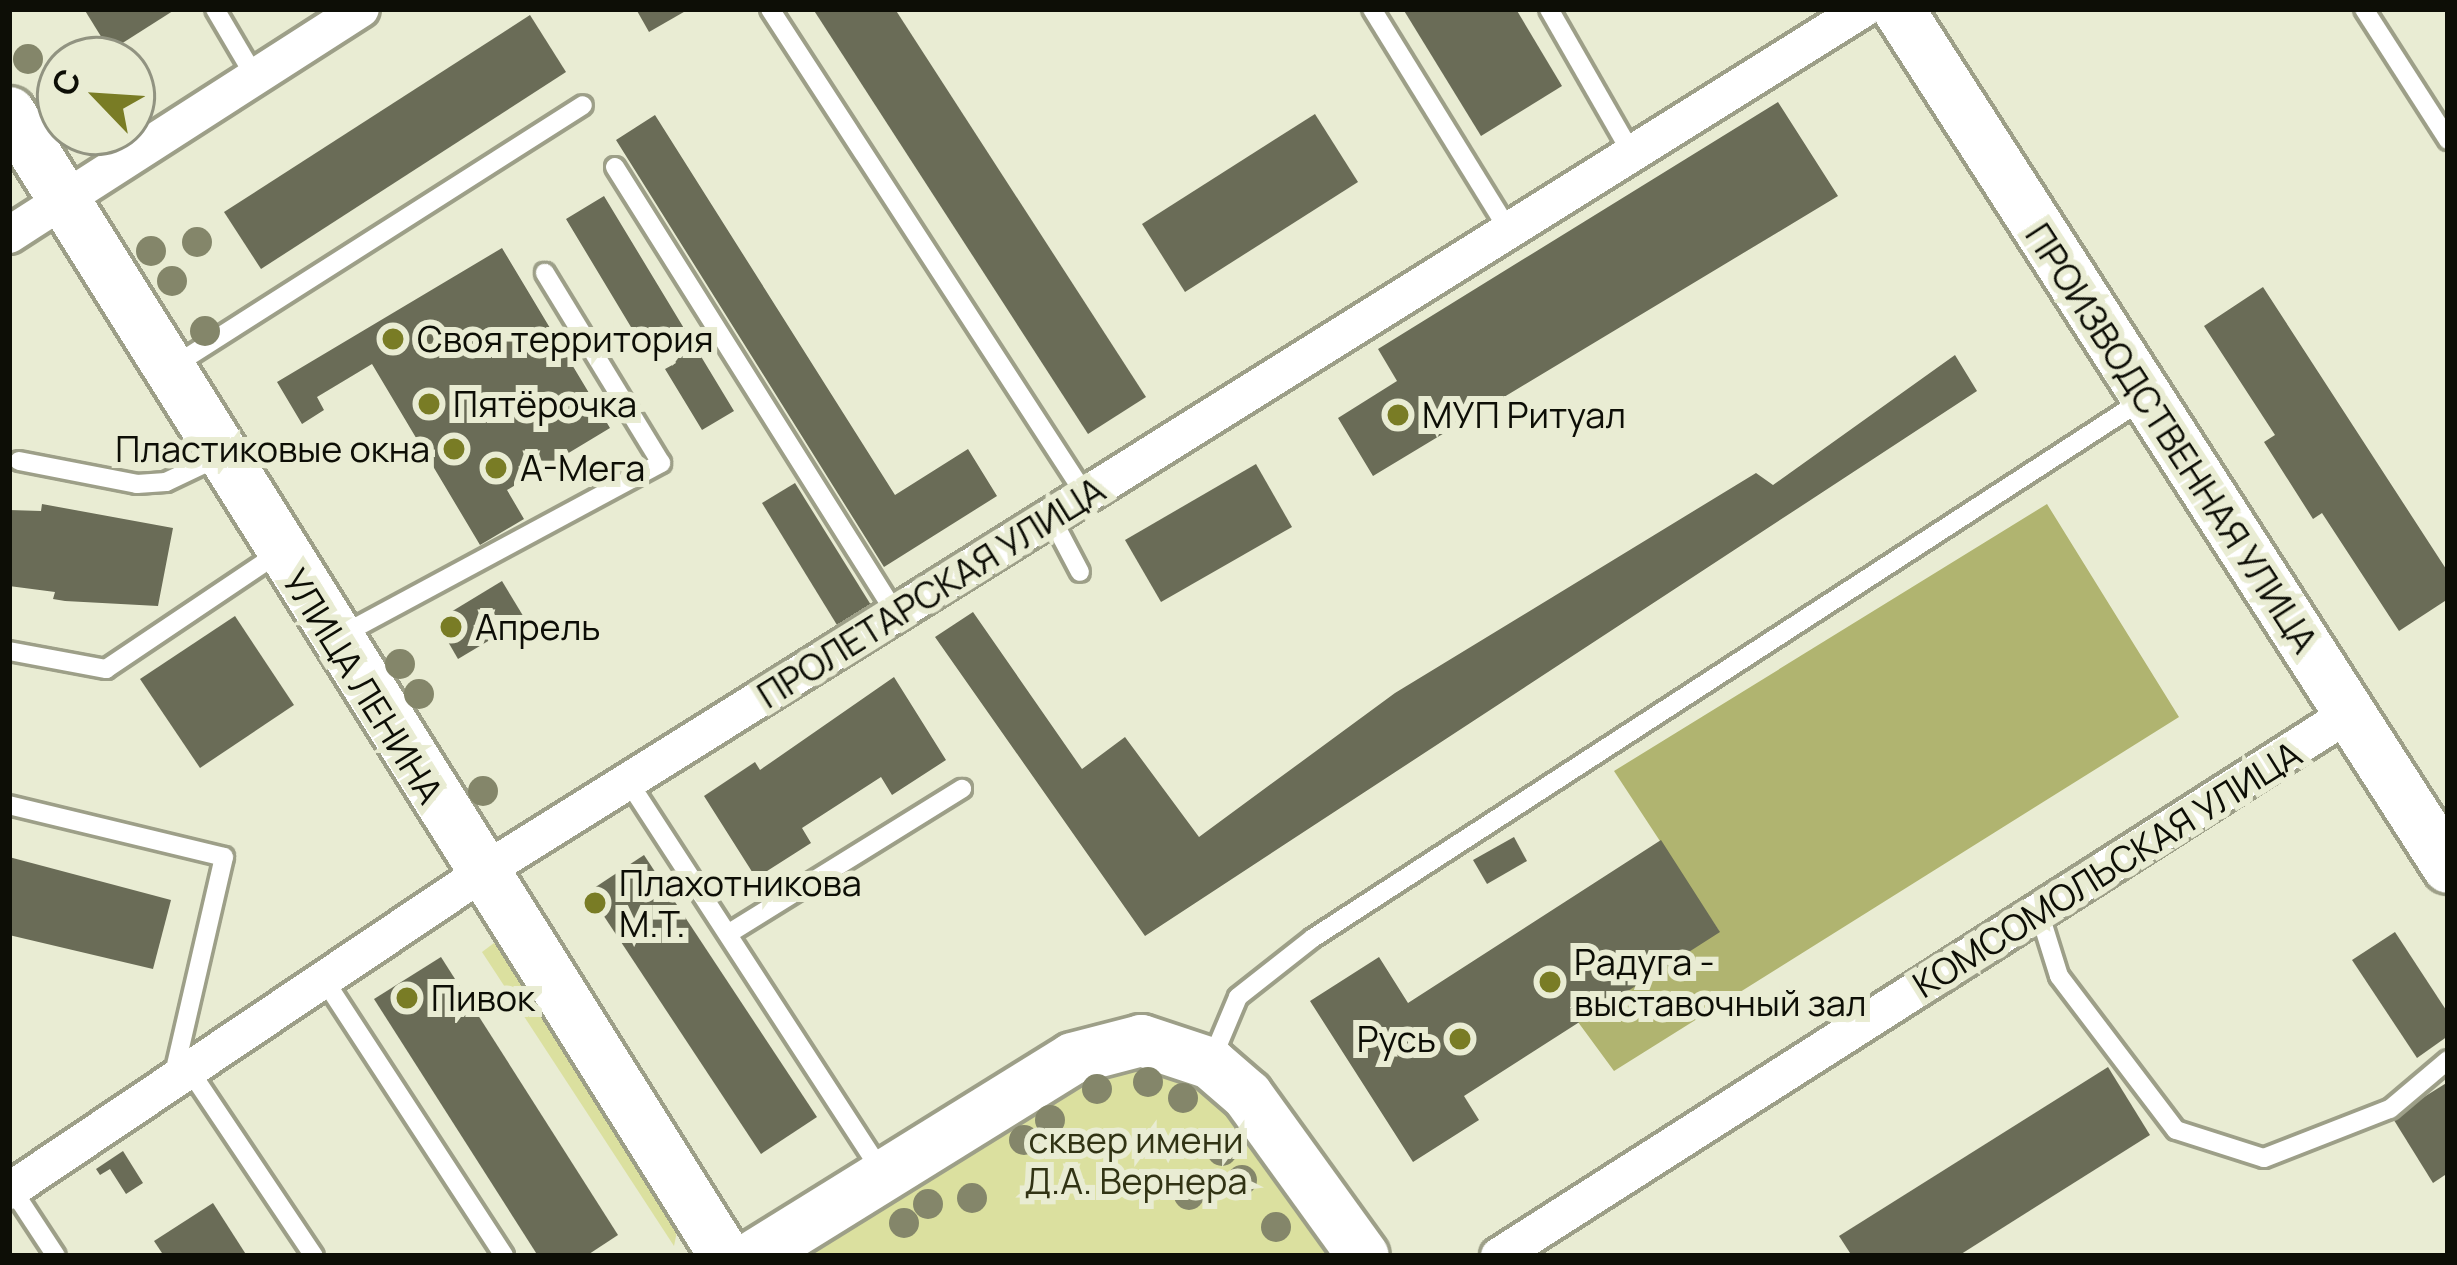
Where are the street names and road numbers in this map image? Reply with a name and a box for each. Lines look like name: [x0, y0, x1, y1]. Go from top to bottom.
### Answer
street label: ПРОИЗВОДСТВЕННАЯ УЛИЦА: [2017, 215, 2327, 661]
street label: ПРОЛЕТАРСКАЯ УЛИЦА: [749, 467, 1113, 717]
street label: УЛИЦА ЛЕНИНА: [274, 561, 452, 811]
street label: КОМСОМОЛЬСКАЯ УЛИЦА: [1905, 732, 2309, 1006]

